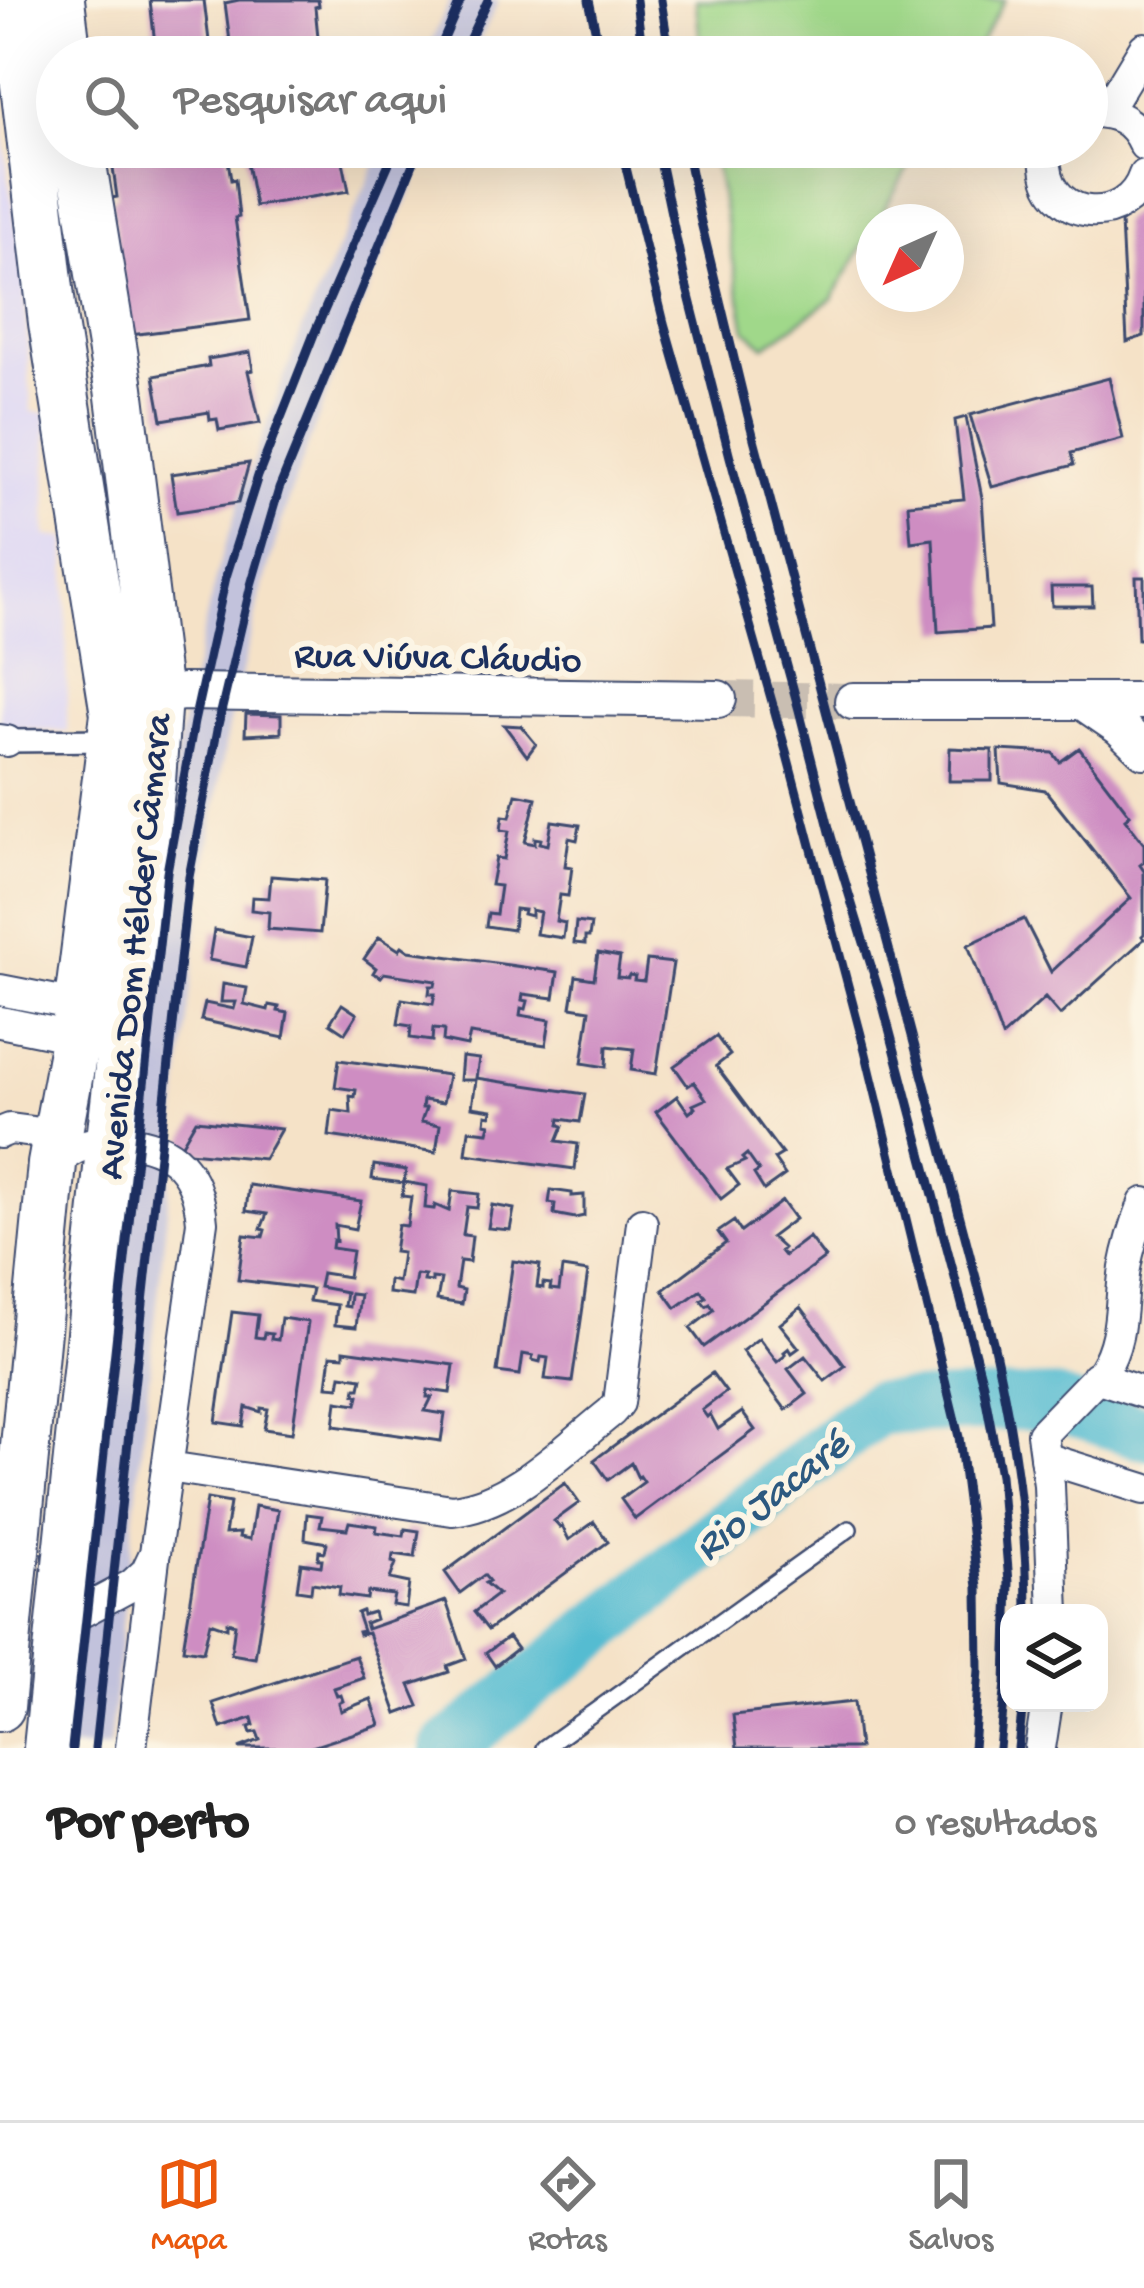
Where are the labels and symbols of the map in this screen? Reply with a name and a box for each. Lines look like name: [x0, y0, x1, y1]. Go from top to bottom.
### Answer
north arrow: [856, 204, 964, 312]
street label: Rua Viúva Cláudio: [294, 635, 582, 687]
street label: Avenida Dom Hélder Câmara: [91, 710, 185, 1182]
water label: Rio Jacaré: [687, 1422, 862, 1574]

